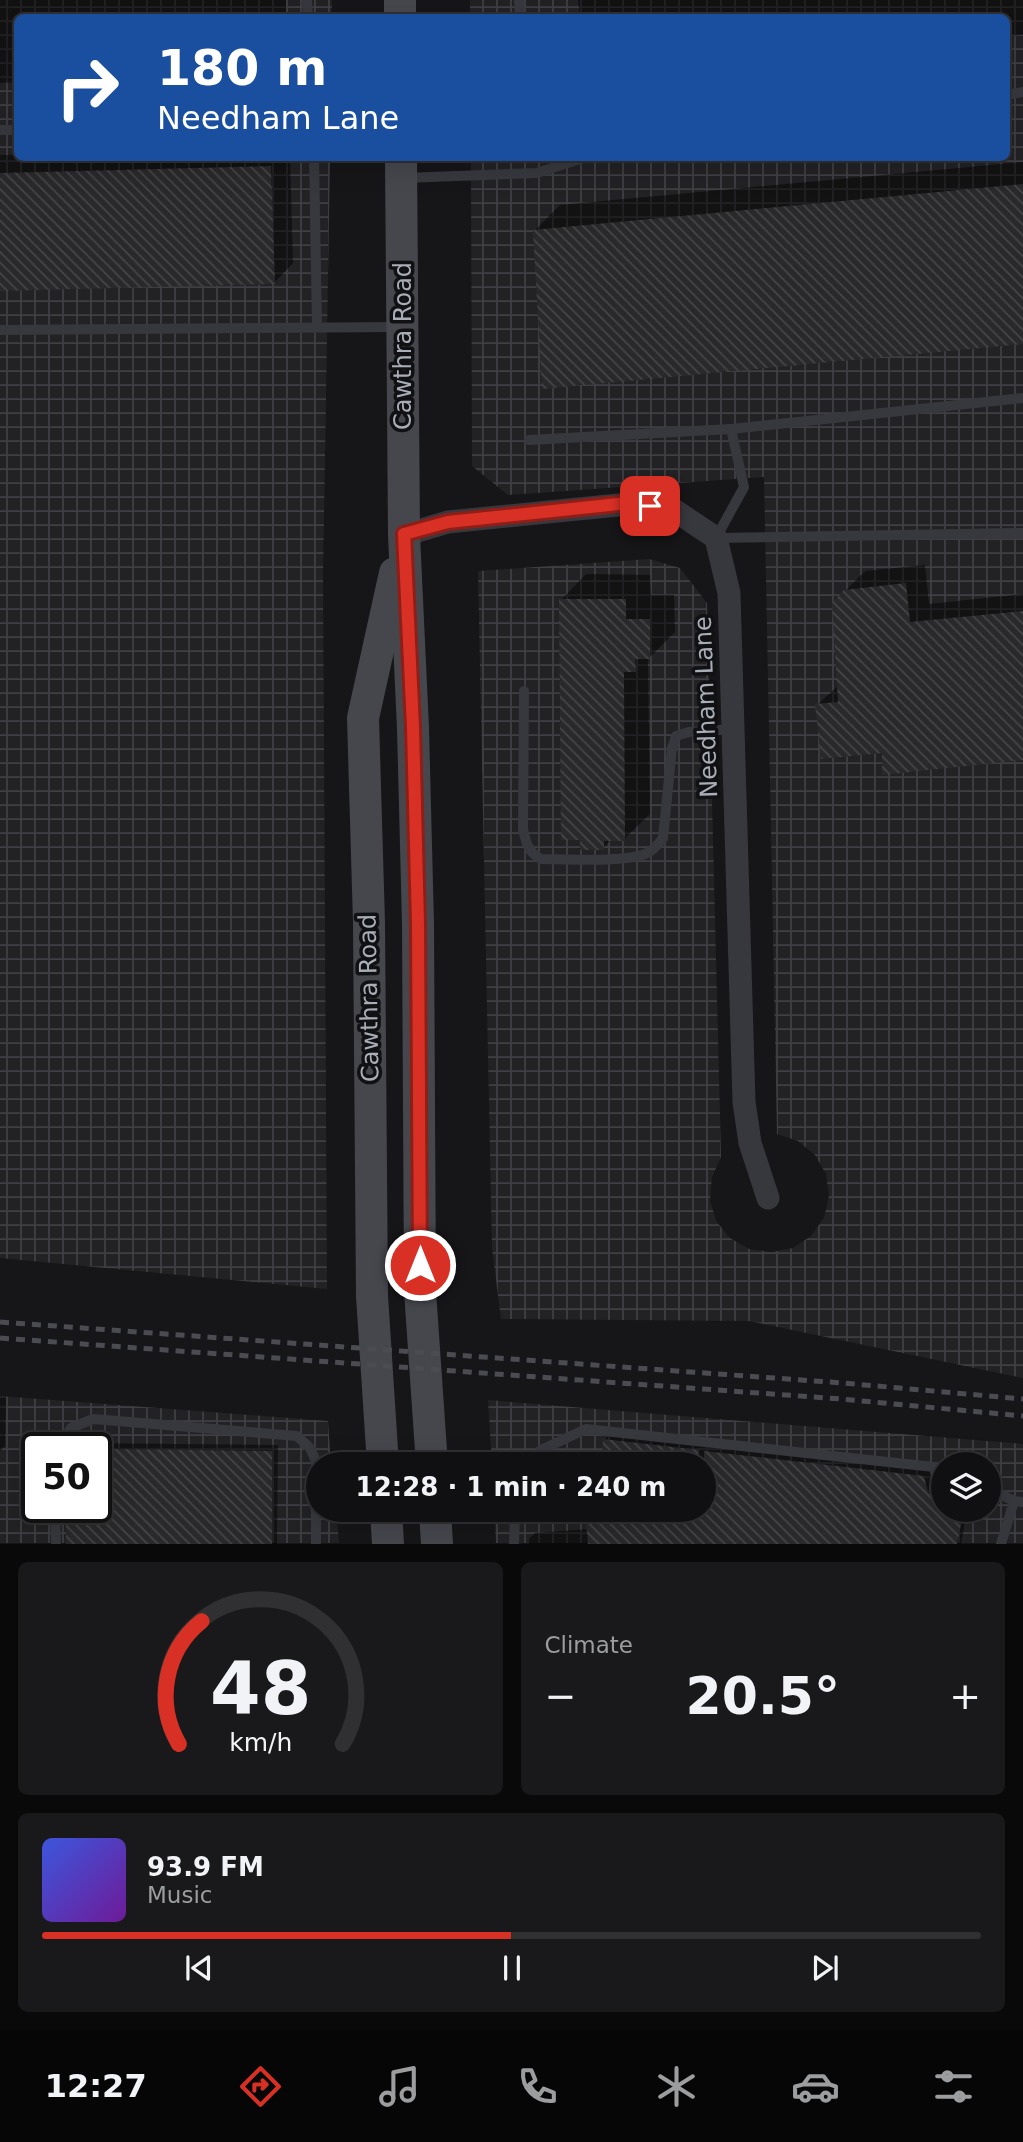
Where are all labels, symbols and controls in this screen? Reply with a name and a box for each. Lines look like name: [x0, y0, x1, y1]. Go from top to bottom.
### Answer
text: 180 m: [157, 40, 327, 97]
icon: right: [42, 42, 133, 133]
text: Needham Lane: [157, 99, 399, 137]
street label: Cawthra Road: [389, 262, 417, 430]
pin: [620, 476, 680, 536]
icon: arrive: [631, 487, 669, 525]
street label: Needham Lane: [689, 616, 723, 798]
street label: Cawthra Road: [354, 914, 384, 1082]
position arrow: [383, 1228, 457, 1302]
speed limit sign: 50: [21, 1432, 112, 1523]
map controls: [931, 1452, 1001, 1522]
button: layers: [931, 1452, 1001, 1522]
text: 12:28 · 1 min · 240 m: [356, 1472, 666, 1502]
text: Climate: [545, 1632, 633, 1658]
text: 48: [210, 1647, 311, 1732]
text: 20.5°: [686, 1666, 840, 1726]
text: −: [545, 1674, 576, 1718]
text: +: [949, 1674, 981, 1718]
text: km/h: [229, 1728, 292, 1757]
text: 93.9 FM: [147, 1852, 264, 1882]
text: Music: [147, 1882, 212, 1908]
icon: previous: [180, 1949, 218, 1987]
icon: pause: [493, 1949, 531, 1987]
icon: next: [806, 1949, 844, 1987]
icon: directions: [236, 2062, 285, 2111]
icon: music: [375, 2062, 424, 2111]
icon: phone: [513, 2062, 562, 2111]
icon: climate: [652, 2062, 701, 2111]
icon: car: [791, 2062, 840, 2111]
icon: filters: [929, 2062, 978, 2111]
text: 12:27: [45, 2067, 147, 2105]

